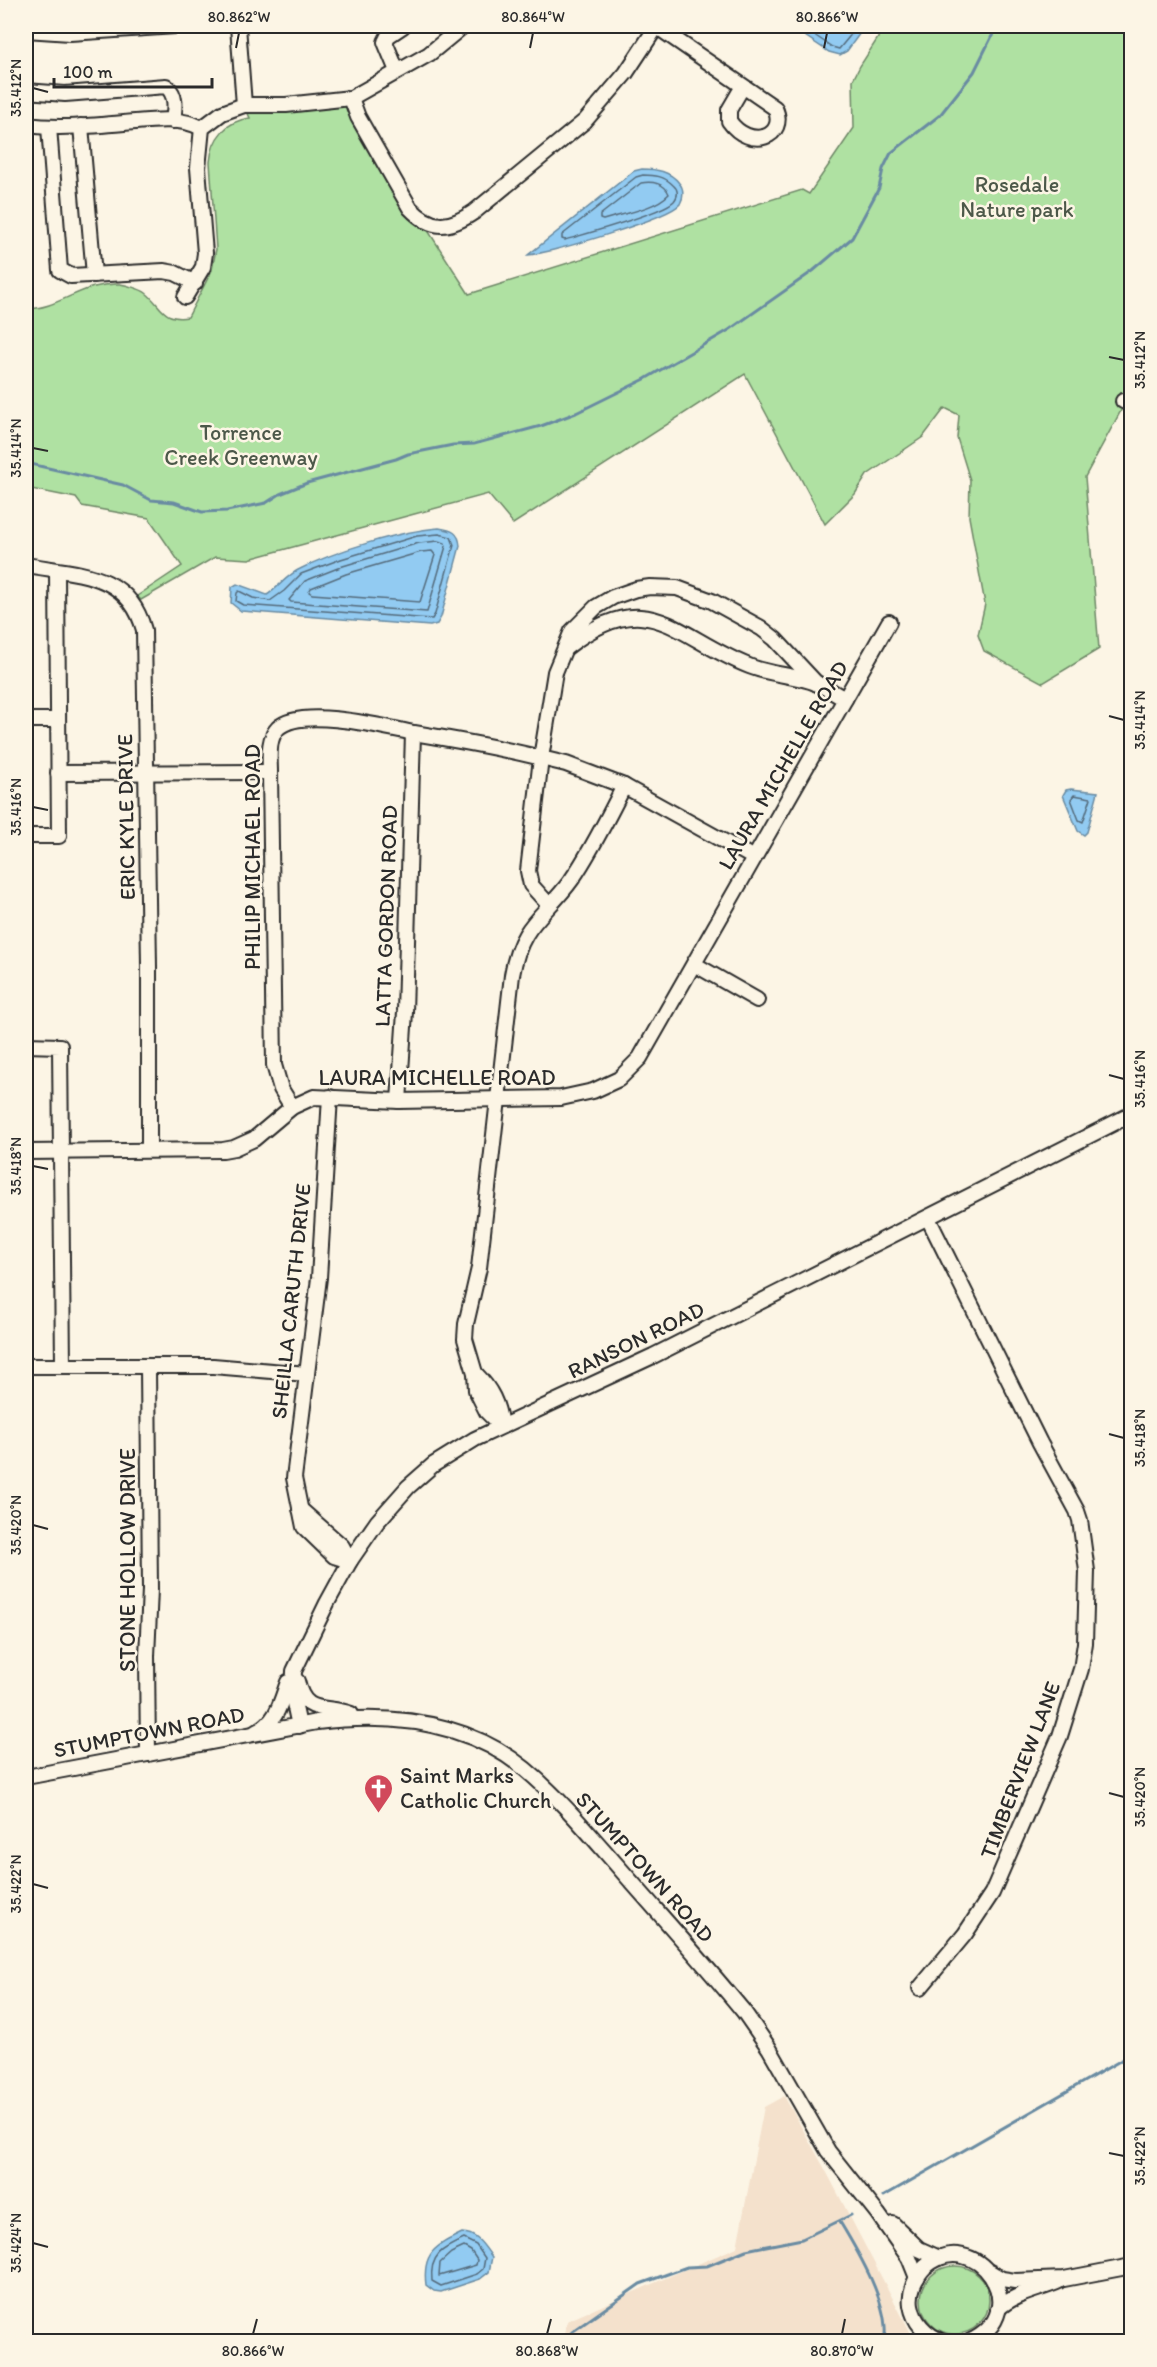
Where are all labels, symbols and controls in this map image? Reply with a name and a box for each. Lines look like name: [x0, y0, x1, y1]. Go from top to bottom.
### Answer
text: 80.862°W: [208, 8, 270, 26]
text: 80.864°W: [501, 8, 565, 26]
text: 80.866°W: [796, 8, 858, 26]
scale bar: [54, 51, 212, 89]
text: 35.412°N: [7, 59, 25, 117]
text: 100 m: [63, 61, 113, 83]
park label: Rosedale Nature park: [960, 171, 1074, 223]
text: 35.412°N: [1131, 331, 1149, 389]
text: 35.414°N: [7, 418, 25, 478]
park label: Torrence Creek Greenway: [164, 419, 318, 471]
street label: LAURA MICHELLE ROAD: [712, 656, 854, 874]
text: 35.414°N: [1131, 690, 1149, 750]
street label: ERIC KYLE DRIVE: [111, 734, 141, 900]
street label: PHILIP MICHAEL ROAD: [239, 744, 266, 970]
text: 35.416°N: [7, 778, 25, 836]
street label: LATTA GORDON ROAD: [369, 805, 403, 1027]
text: 35.416°N: [1131, 1050, 1149, 1108]
street label: LAURA MICHELLE ROAD: [318, 1064, 556, 1091]
text: 35.418°N: [7, 1137, 25, 1195]
street label: SHEILLA CARUTH DRIVE: [265, 1182, 317, 1420]
street label: RANSON ROAD: [563, 1295, 709, 1385]
text: 35.418°N: [1131, 1409, 1149, 1467]
street label: STONE HOLLOW DRIVE: [114, 1448, 141, 1672]
text: 35.420°N: [7, 1495, 25, 1555]
street label: TIMBERVIEW LANE: [974, 1678, 1066, 1862]
street label: STUMPTOWN ROAD: [51, 1700, 247, 1764]
place label: Saint Marks Catholic Church: [400, 1762, 551, 1814]
text: 35.420°N: [1131, 1767, 1149, 1827]
church icon: Saint Marks Catholic Church: [363, 1772, 395, 1814]
street label: STUMPTOWN ROAD: [570, 1786, 720, 1948]
text: 35.422°N: [7, 1854, 25, 1914]
text: 35.422°N: [1131, 2126, 1149, 2186]
text: 35.424°N: [7, 2213, 25, 2273]
text: 80.866°W: [222, 2342, 284, 2360]
text: 80.868°W: [516, 2342, 579, 2360]
text: 80.870°W: [810, 2342, 874, 2360]

